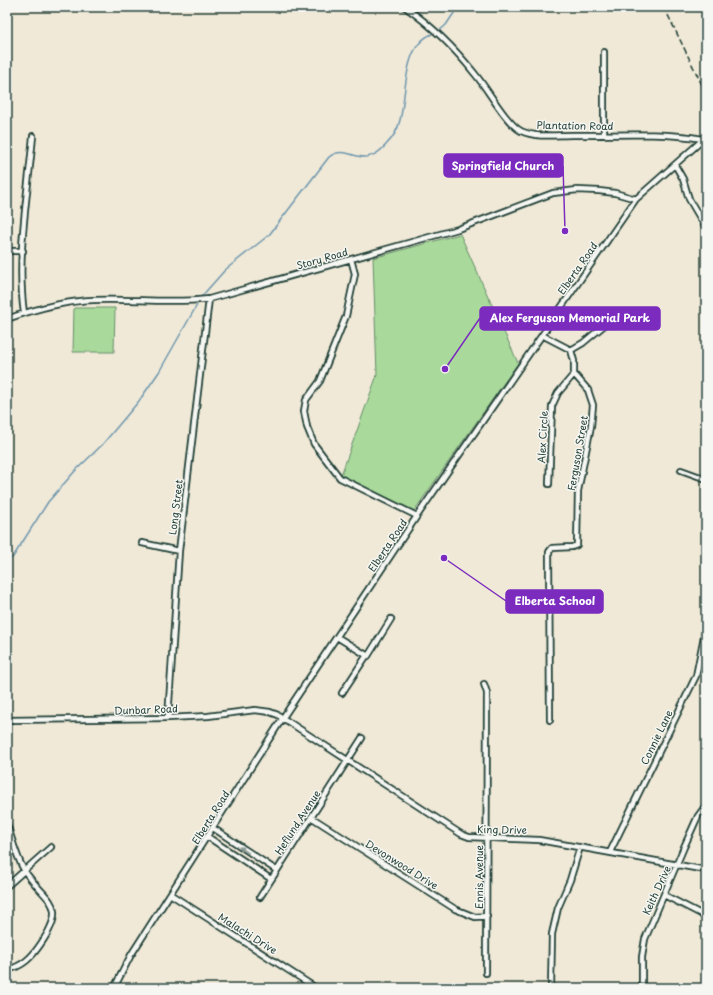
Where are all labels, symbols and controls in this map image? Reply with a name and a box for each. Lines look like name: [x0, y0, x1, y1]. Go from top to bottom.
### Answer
street label: Plantation Road: [536, 117, 614, 133]
callout: Springfield Church: [444, 154, 563, 177]
text: Springfield Church: [452, 157, 555, 174]
street label: Elberta Road: [553, 239, 601, 297]
street label: Story Road: [295, 243, 350, 273]
callout: Alex Ferguson Memorial Park: [480, 307, 660, 330]
text: Alex Ferguson Memorial Park: [489, 309, 651, 326]
street label: Alex Circle: [533, 410, 551, 464]
street label: Ferguson Street: [563, 414, 591, 492]
street label: Long Street: [164, 478, 186, 536]
street label: Elberta Road: [364, 515, 410, 575]
callout: Elberta School: [506, 590, 603, 613]
text: Elberta School: [515, 592, 595, 609]
street label: Dunbar Road: [114, 700, 178, 718]
street label: Connie Lane: [636, 707, 676, 767]
street label: Heflund Avenue: [270, 786, 324, 857]
street label: Elberta Road: [187, 787, 233, 847]
street label: King Drive: [477, 821, 527, 837]
street label: Devonwood Drive: [363, 836, 441, 892]
street label: Ennis Avenue: [471, 844, 486, 909]
one-way arrow: [239, 846, 249, 854]
street label: Keith Drive: [638, 863, 674, 917]
street label: Malachi Drive: [216, 909, 280, 957]

